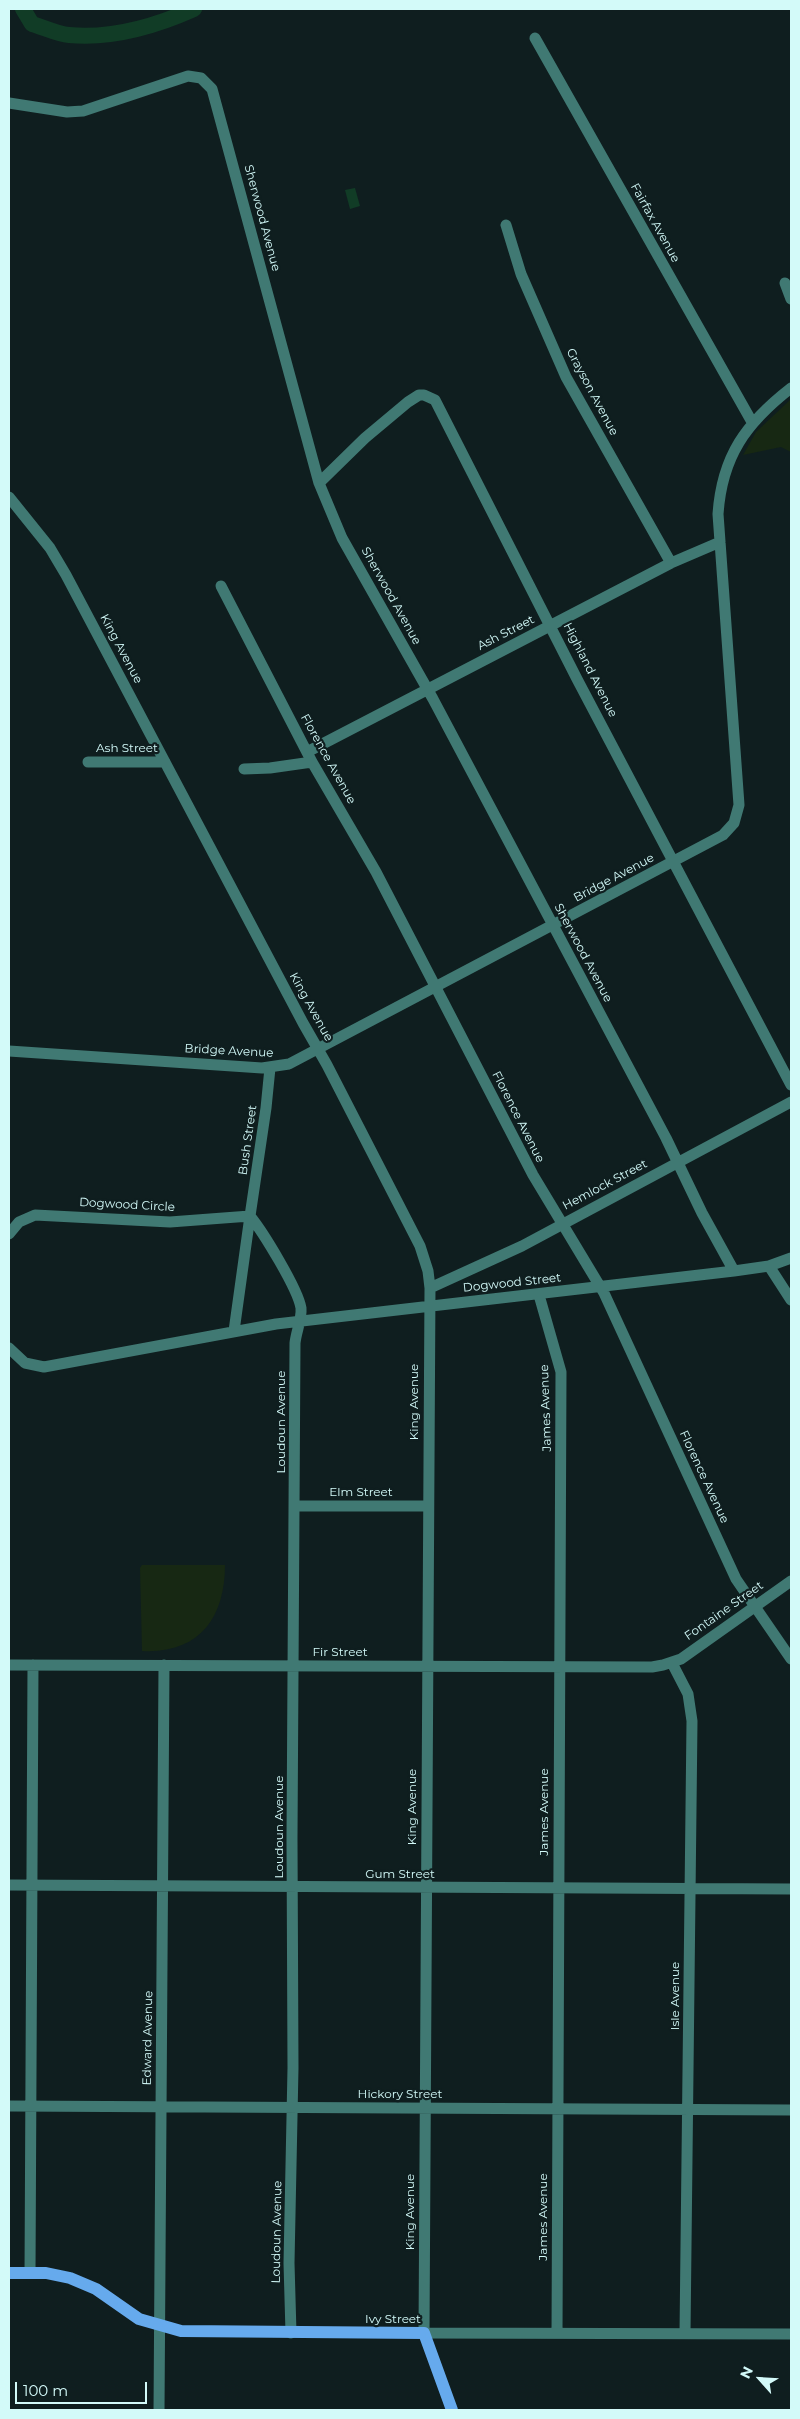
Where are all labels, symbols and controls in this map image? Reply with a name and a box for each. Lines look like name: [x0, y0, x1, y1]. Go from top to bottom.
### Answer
street label: Sherwood Avenue: [241, 163, 283, 273]
street label: Fairfax Avenue: [627, 181, 683, 265]
street label: Grayson Avenue: [563, 346, 621, 438]
street label: Sherwood Avenue: [358, 545, 424, 647]
street label: King Avenue: [97, 612, 145, 686]
street label: Ash Street: [475, 613, 537, 653]
street label: Highland Avenue: [560, 620, 620, 720]
street label: Florence Avenue: [297, 711, 359, 807]
street label: Ash Street: [96, 741, 158, 755]
street label: Bridge Avenue: [571, 851, 657, 905]
street label: Sherwood Avenue: [551, 901, 615, 1005]
street label: King Avenue: [286, 970, 336, 1044]
street label: Bridge Avenue: [184, 1041, 274, 1061]
street label: Florence Avenue: [489, 1069, 547, 1165]
street label: Bush Street: [236, 1104, 260, 1176]
street label: Hemlock Street: [560, 1157, 650, 1213]
street label: Dogwood Circle: [79, 1195, 175, 1215]
street label: Dogwood Street: [462, 1271, 562, 1295]
street label: King Avenue: [407, 1364, 421, 1440]
street label: James Avenue: [537, 1364, 555, 1452]
street label: Loudoun Avenue: [274, 1371, 288, 1473]
street label: Florence Avenue: [676, 1428, 732, 1526]
street label: Elm Street: [329, 1485, 393, 1499]
street label: Fontaine Street: [682, 1579, 766, 1643]
street label: Fir Street: [312, 1645, 368, 1659]
street label: James Avenue: [537, 1768, 551, 1856]
street label: King Avenue: [405, 1769, 419, 1845]
street label: Loudoun Avenue: [272, 1776, 286, 1878]
street label: Gum Street: [365, 1867, 435, 1881]
street label: Isle Avenue: [668, 1962, 682, 2030]
street label: Edward Avenue: [140, 1991, 156, 2085]
street label: Hickory Street: [358, 2087, 442, 2101]
street label: James Avenue: [536, 2173, 550, 2261]
street label: King Avenue: [403, 2174, 417, 2250]
street label: Loudoun Avenue: [269, 2180, 285, 2284]
street label: Ivy Street: [365, 2312, 421, 2326]
north arrow: [735, 2354, 785, 2404]
text: N: [736, 2363, 757, 2381]
scale bar: [18, 2372, 150, 2404]
text: 100 m: [23, 2381, 68, 2400]

